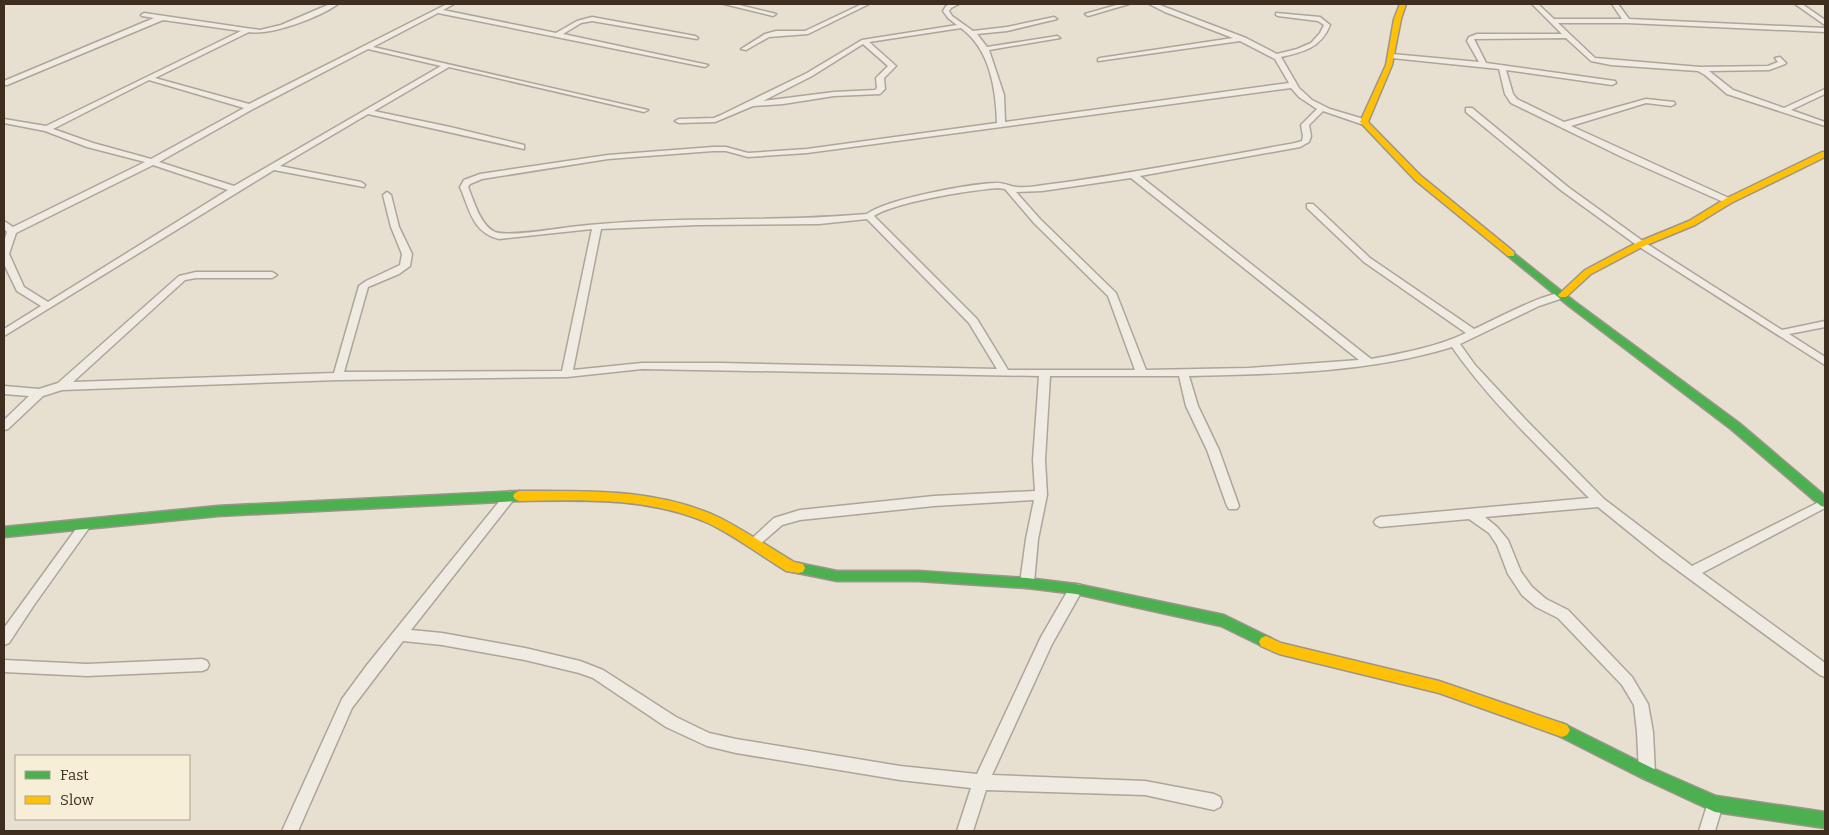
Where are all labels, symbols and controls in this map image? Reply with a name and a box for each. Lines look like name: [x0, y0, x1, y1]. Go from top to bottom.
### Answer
legend: [15, 755, 190, 820]
text: Fast: [60, 766, 89, 784]
text: Slow: [60, 791, 95, 809]

